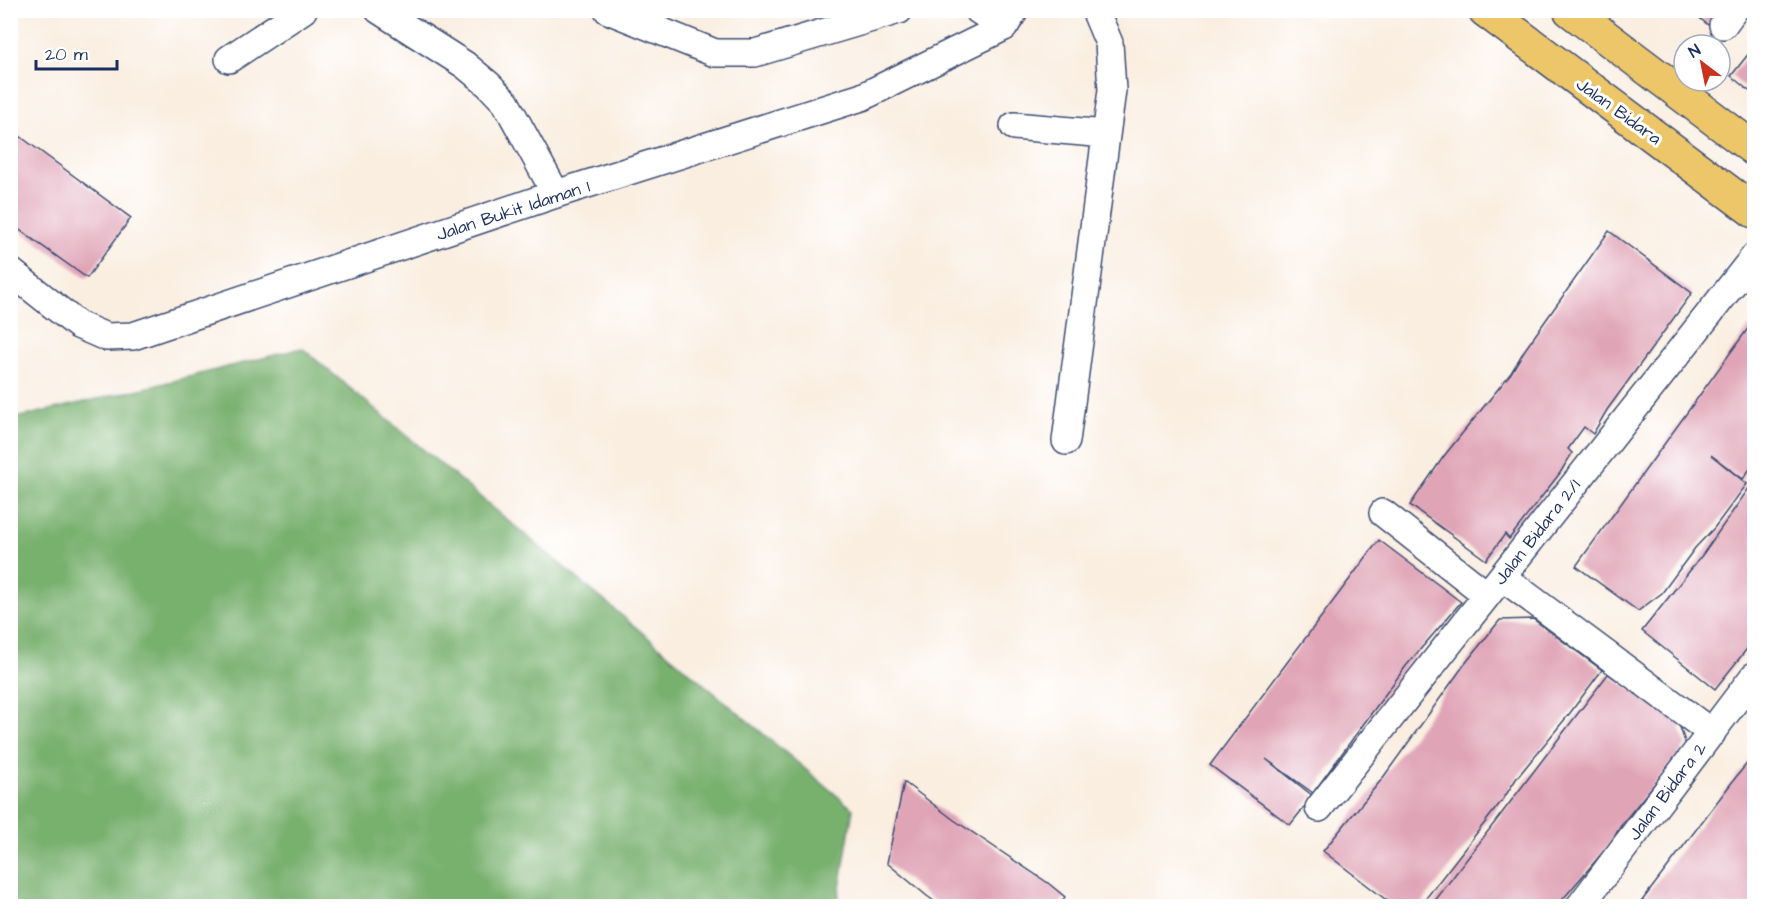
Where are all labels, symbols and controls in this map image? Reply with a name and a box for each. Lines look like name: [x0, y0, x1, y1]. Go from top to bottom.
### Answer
scale bar: [36, 33, 117, 71]
north arrow: [1672, 33, 1732, 93]
text: N: [1684, 39, 1705, 63]
text: 20 m: [45, 42, 88, 67]
street label: Jalan Bidara: [1571, 72, 1666, 151]
street label: Jalan Bukit Idaman 1: [433, 174, 593, 247]
street label: Jalan Bidara 2/1: [1488, 474, 1587, 590]
street label: Jalan Bidara 2: [1622, 736, 1713, 846]

